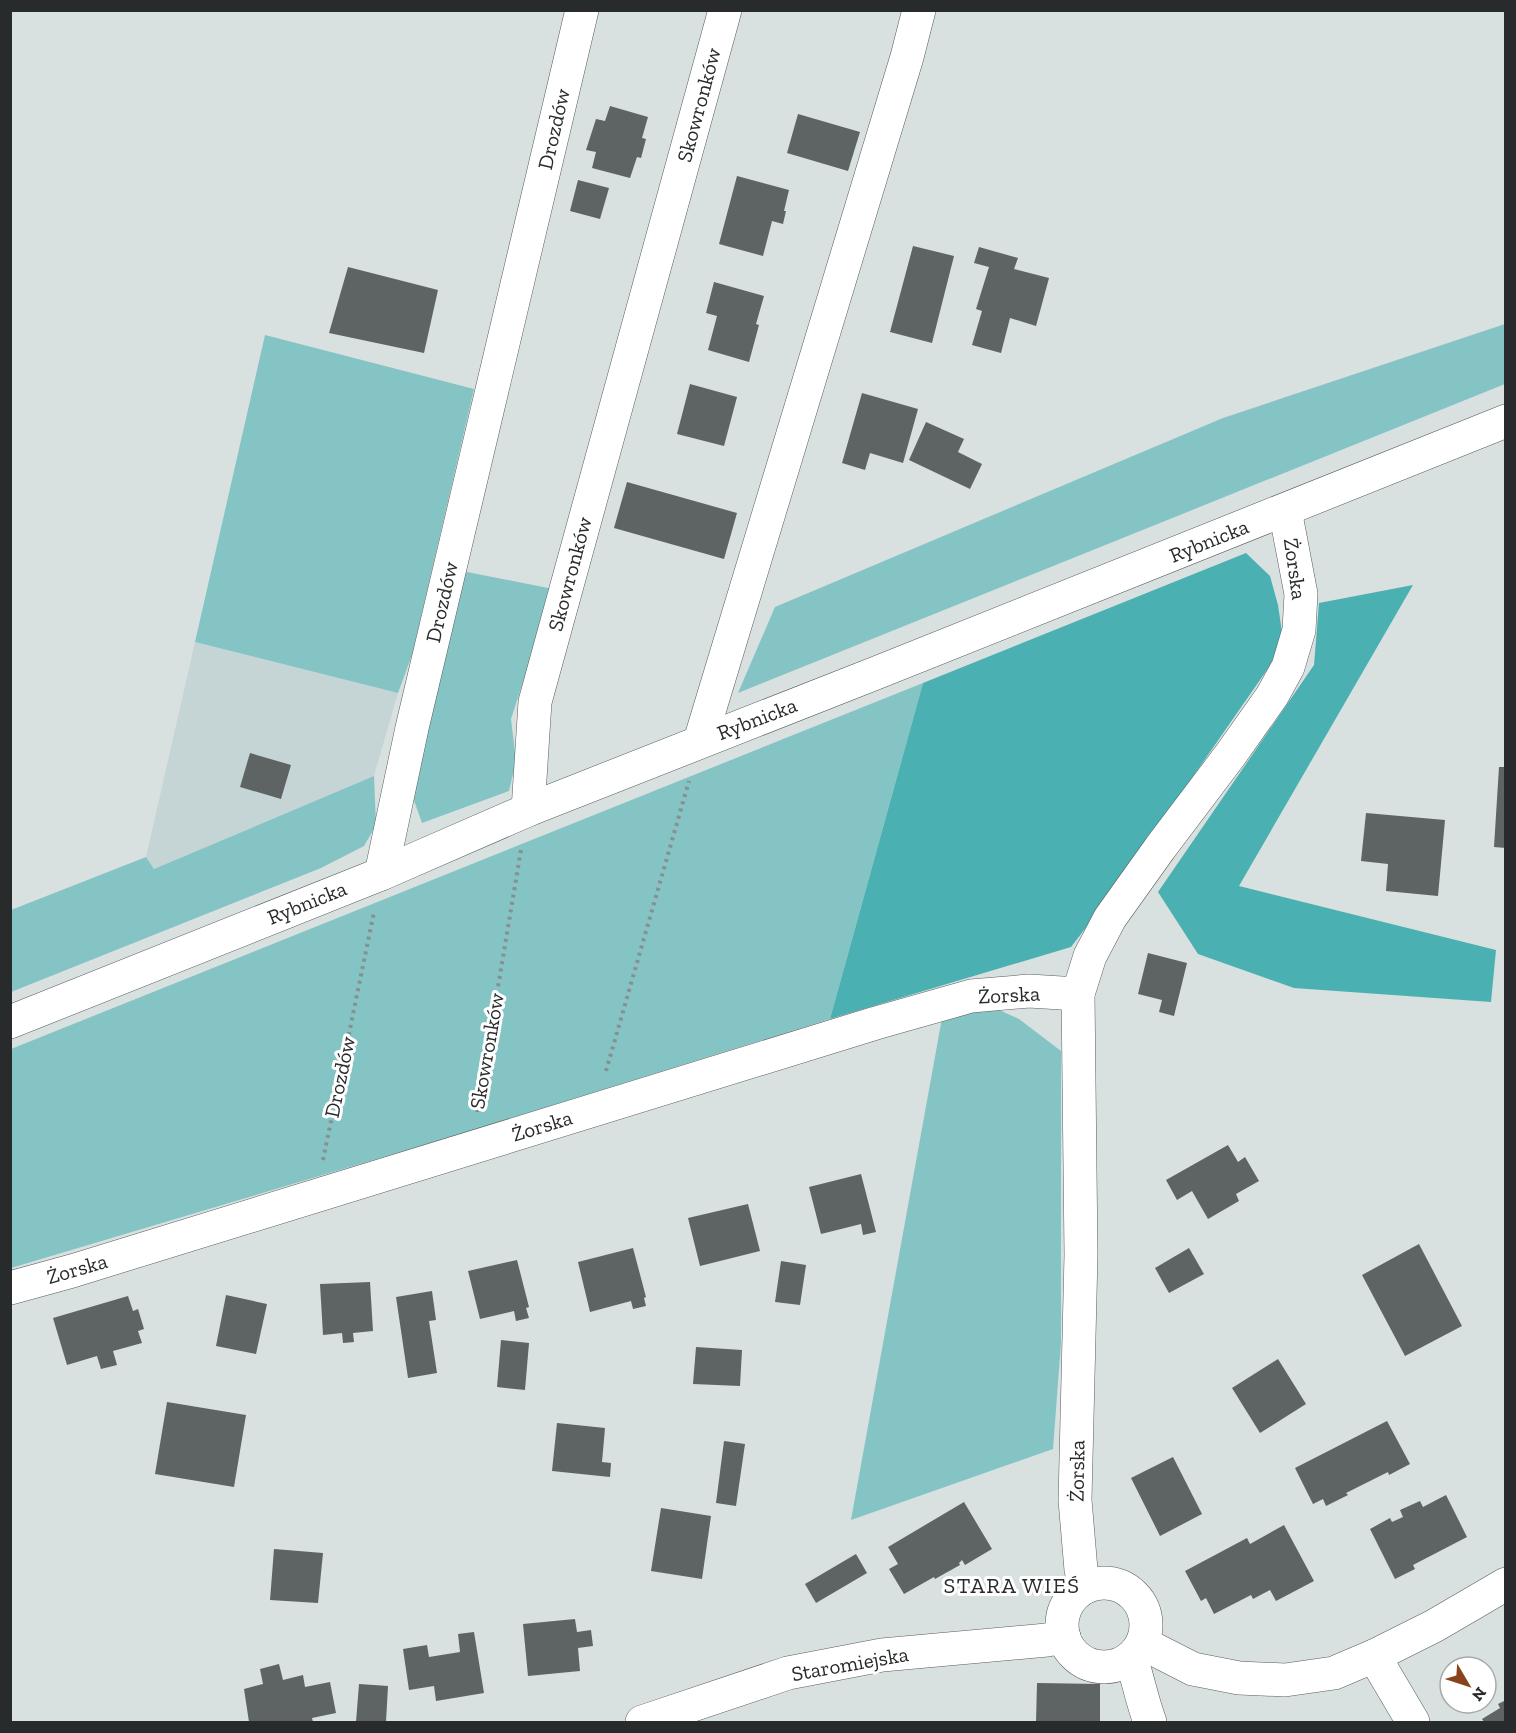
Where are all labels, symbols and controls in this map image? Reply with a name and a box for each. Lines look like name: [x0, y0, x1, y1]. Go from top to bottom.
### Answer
street label: Skowronków: [671, 45, 726, 165]
street label: Drozdów: [532, 86, 575, 172]
street label: Rybnicka: [1166, 513, 1252, 568]
street label: Skowronków: [542, 514, 597, 634]
street label: Żorska: [1279, 537, 1312, 601]
street label: Drozdów: [420, 559, 463, 645]
street label: Rybnicka: [713, 692, 800, 745]
street label: Rybnicka: [264, 875, 350, 930]
street label: Żorska: [977, 980, 1041, 1009]
street label: Skowronków: [464, 991, 509, 1111]
street label: Drozdów: [319, 1034, 360, 1120]
street label: Żorska: [509, 1105, 575, 1147]
street label: Żorska: [44, 1248, 110, 1289]
street label: Żorska: [1063, 1440, 1090, 1502]
district label: STARA WIEŚ: [943, 1572, 1081, 1599]
street label: Staromiejska: [790, 1641, 910, 1687]
north arrow: [1438, 1655, 1498, 1715]
text: N: [1468, 1683, 1490, 1705]

